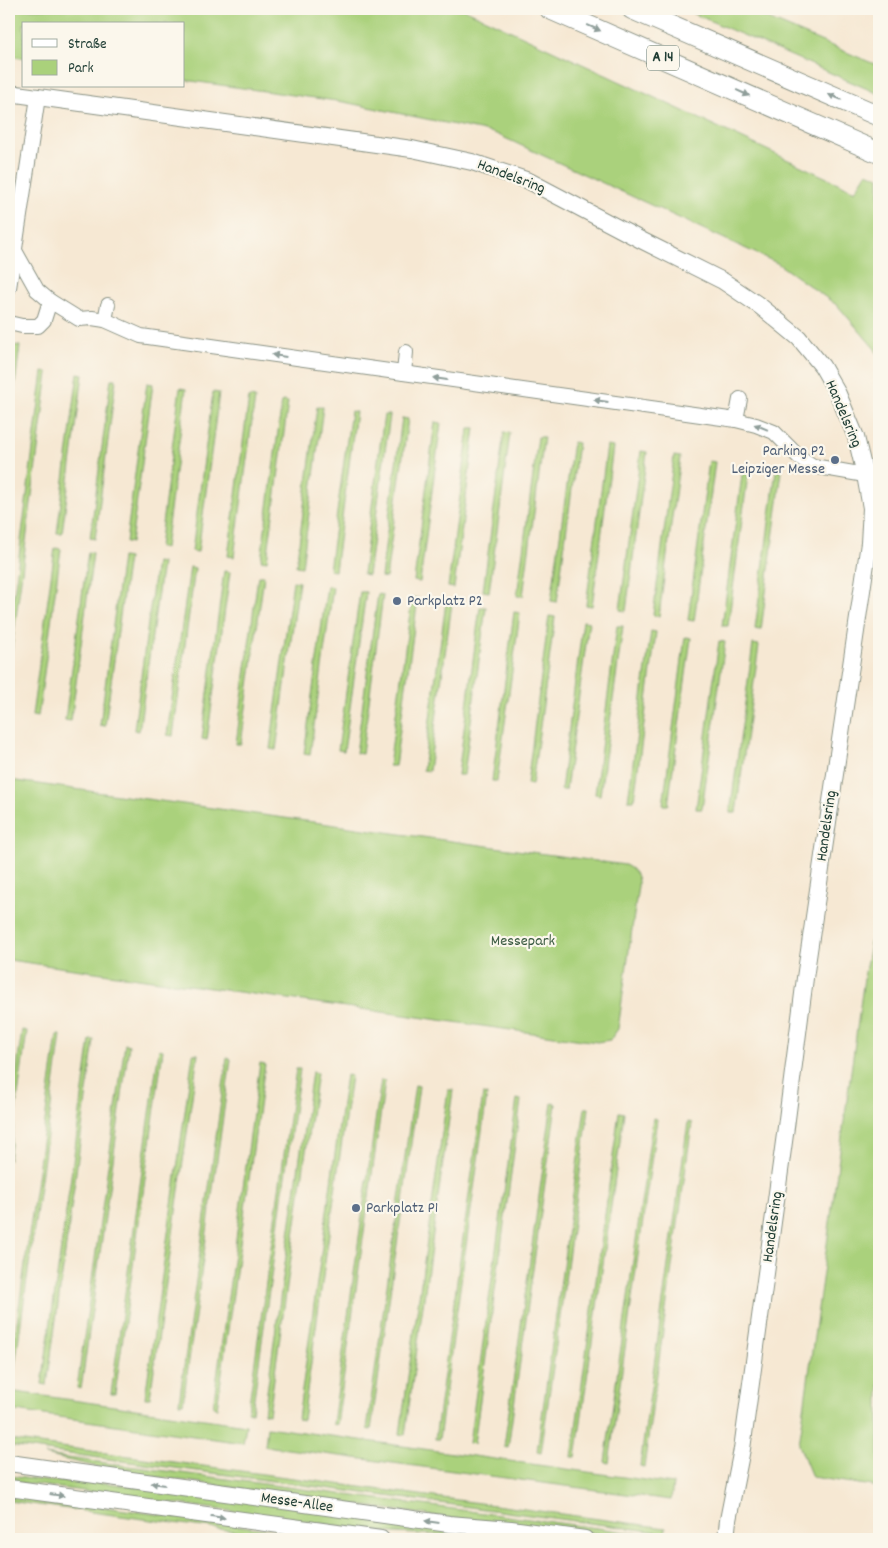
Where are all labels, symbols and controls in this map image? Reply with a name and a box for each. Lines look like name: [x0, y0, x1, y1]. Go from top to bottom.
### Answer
legend: [22, 22, 185, 88]
one-way arrow: [587, 25, 601, 33]
text: Straße: [68, 34, 107, 56]
road number: A 14: [647, 46, 679, 70]
text: Park: [68, 58, 94, 80]
one-way arrow: [736, 90, 750, 98]
one-way arrow: [828, 92, 842, 100]
street label: Handelsring: [474, 153, 548, 201]
one-way arrow: [271, 351, 287, 359]
one-way arrow: [432, 374, 448, 382]
street label: Handelsring: [818, 377, 868, 451]
one-way arrow: [593, 397, 609, 405]
one-way arrow: [753, 423, 768, 431]
place label: Parking P2 Leipziger Messe: [732, 440, 825, 481]
marker: Parking P2 Leipziger Messe: [829, 454, 841, 466]
place label: Parkplatz P2: [407, 590, 483, 613]
marker: Parkplatz P2: [391, 595, 403, 607]
street label: Handelsring: [811, 789, 843, 863]
park label: Messepark: [491, 930, 555, 953]
street label: Handelsring: [757, 1190, 789, 1264]
place label: Parkplatz P1: [366, 1197, 438, 1220]
marker: Parkplatz P1: [350, 1202, 362, 1214]
one-way arrow: [150, 1480, 166, 1488]
street label: Messe-Allee: [259, 1487, 335, 1519]
one-way arrow: [49, 1491, 65, 1499]
one-way arrow: [210, 1513, 226, 1521]
one-way arrow: [424, 1518, 440, 1526]

